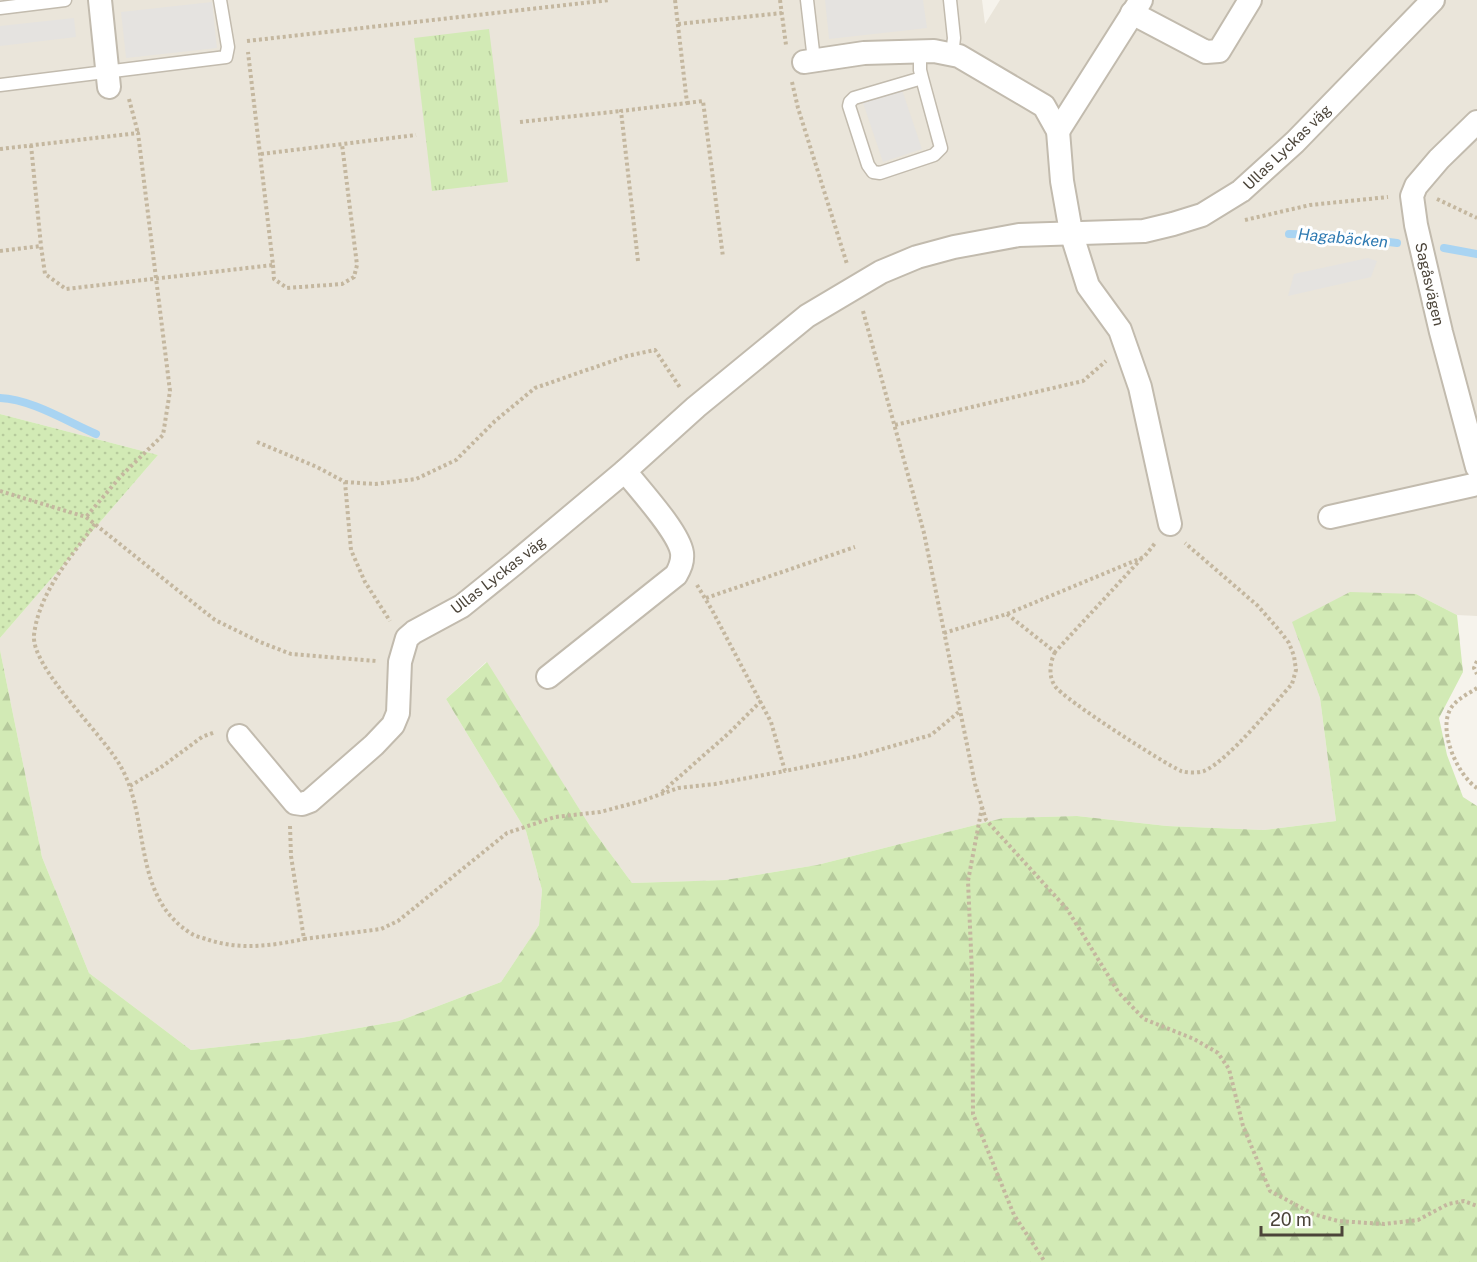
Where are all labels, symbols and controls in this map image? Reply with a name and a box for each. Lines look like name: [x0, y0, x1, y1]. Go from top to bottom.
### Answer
street label: Ullas Lyckas väg: [1240, 101, 1334, 193]
water label: Hagabäcken: [1297, 225, 1389, 251]
street label: Sagåsvägen: [1412, 241, 1448, 327]
street label: Ullas Lyckas väg: [447, 533, 549, 617]
scale bar: [1261, 1199, 1342, 1237]
text: 20 m: [1270, 1209, 1312, 1230]

